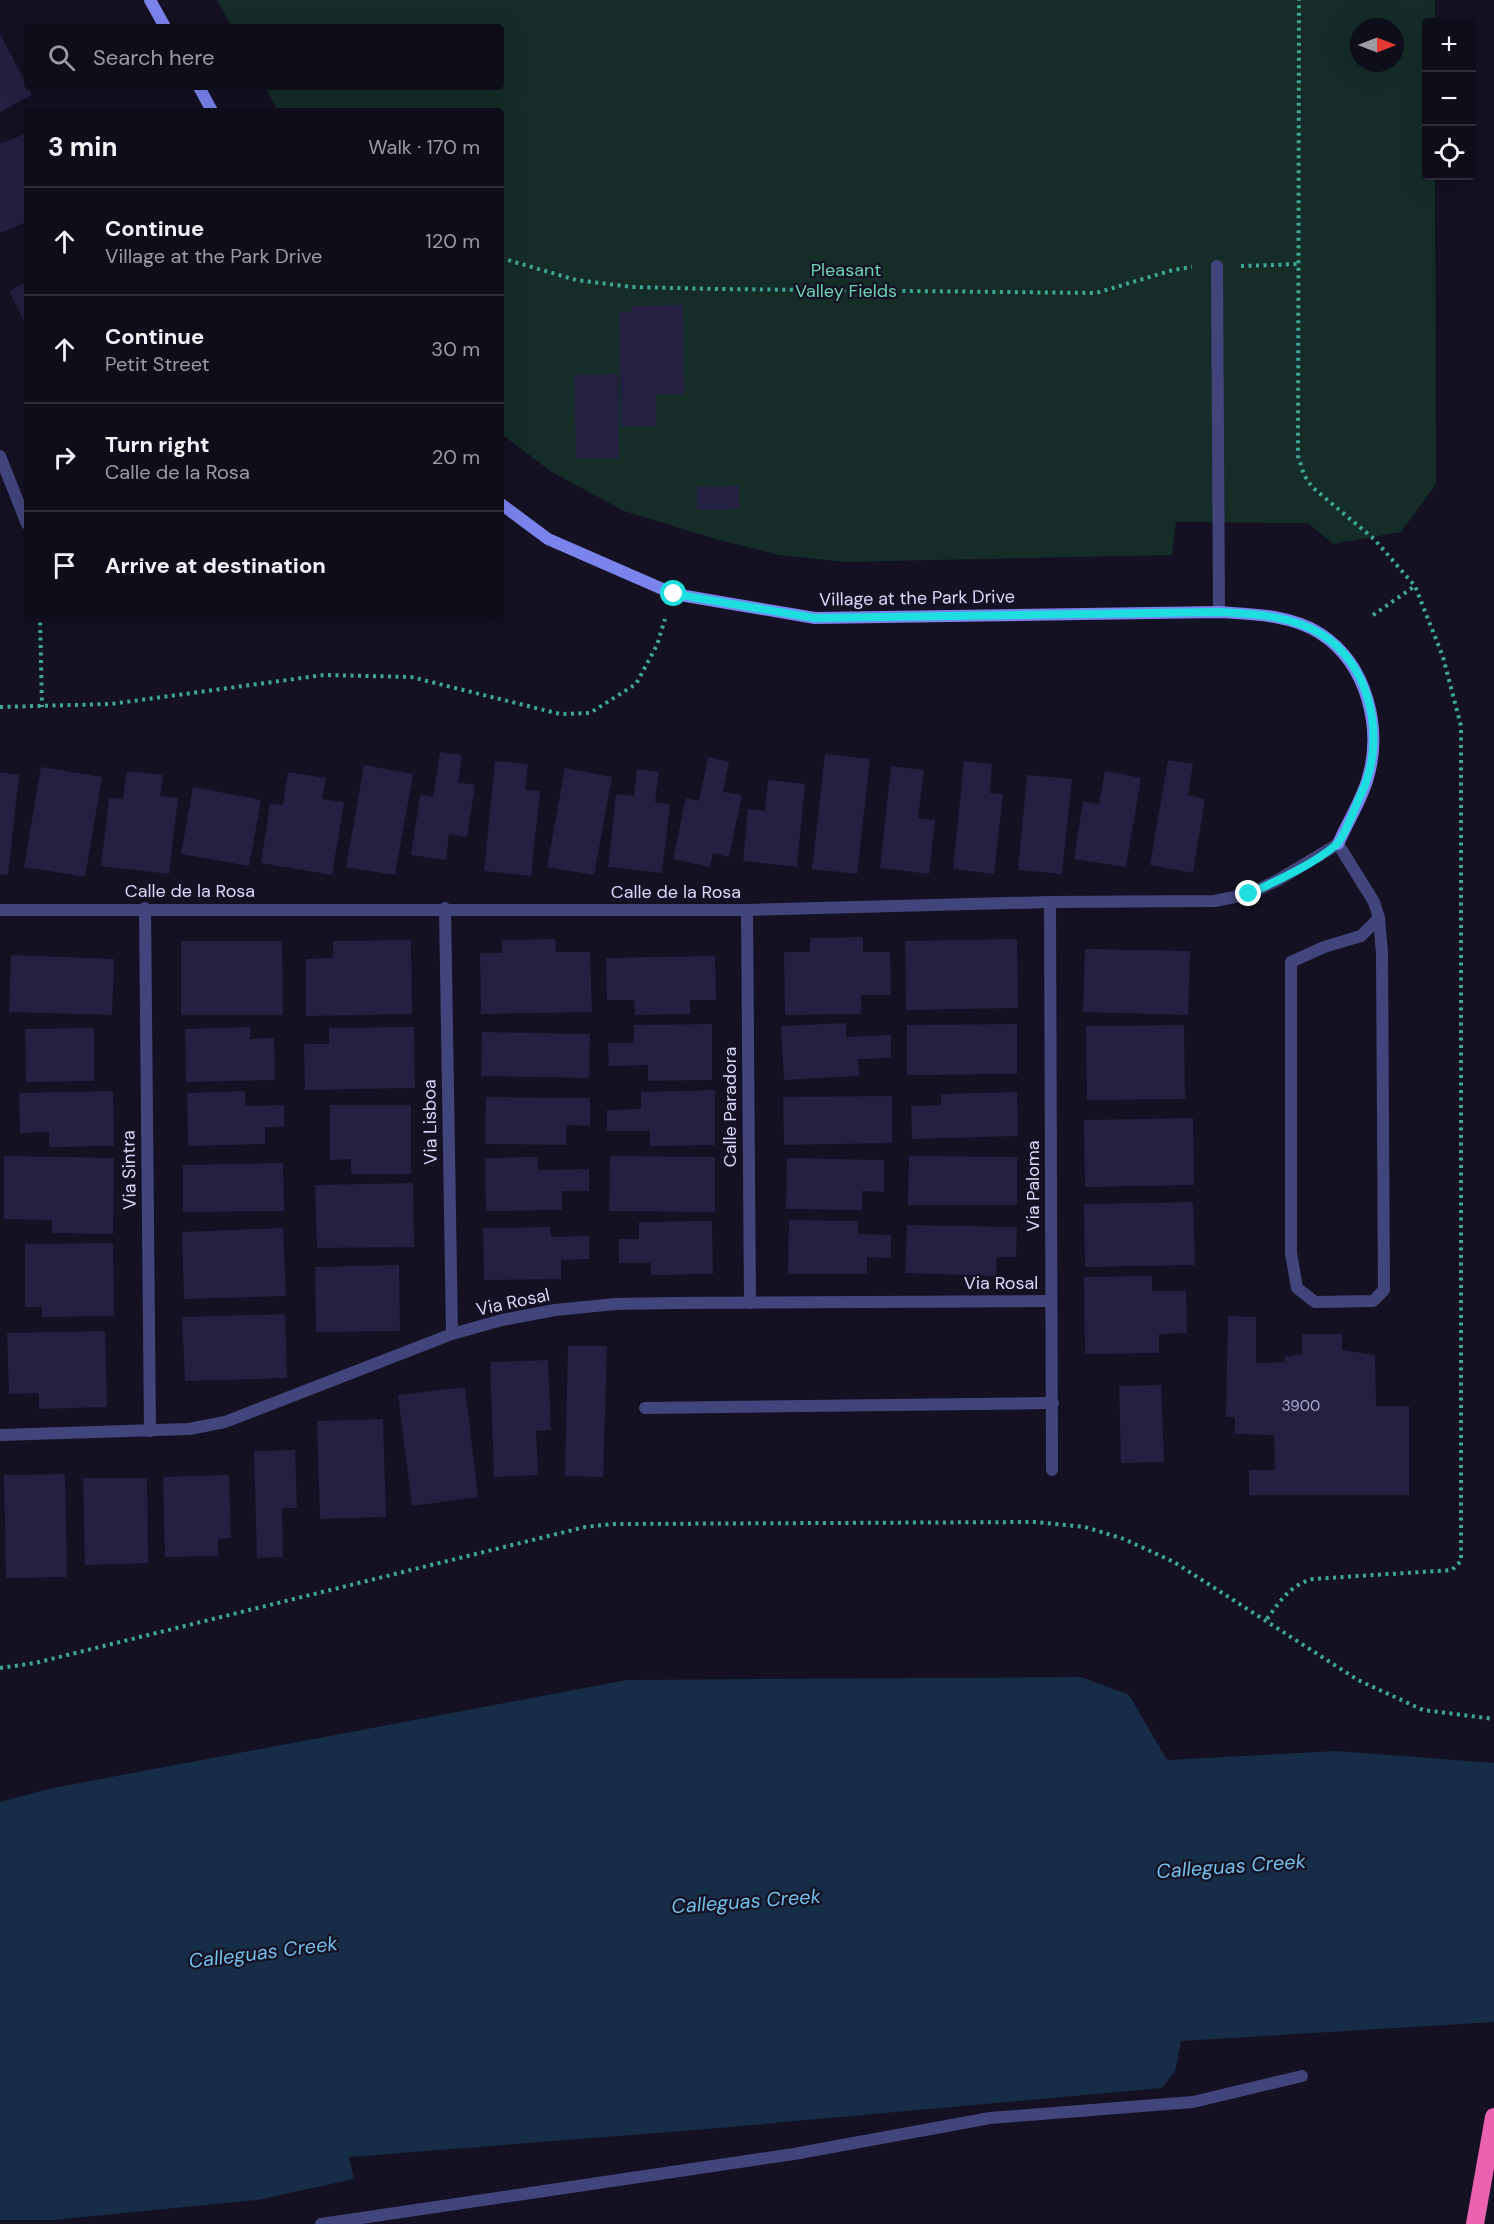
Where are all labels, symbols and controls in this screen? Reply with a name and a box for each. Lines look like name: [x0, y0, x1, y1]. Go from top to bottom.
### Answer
north arrow: [1350, 18, 1404, 72]
map controls: [1422, 18, 1476, 180]
button: +: [1422, 18, 1476, 72]
search box: [24, 24, 504, 90]
icon: search: [45, 41, 78, 74]
text: Search here: [93, 43, 214, 72]
button: −: [1422, 72, 1476, 126]
button: locate: [1422, 126, 1476, 180]
text: 3 min: [48, 130, 117, 164]
text: Walk · 170 m: [368, 134, 480, 160]
text: Continue: [105, 214, 204, 243]
icon: ahead: [48, 225, 81, 258]
text: 120 m: [426, 228, 480, 254]
text: Village at the Park Drive: [105, 243, 322, 269]
park label: Pleasant Valley Fields: [795, 258, 897, 303]
text: Continue: [105, 322, 204, 351]
icon: ahead: [48, 333, 81, 366]
text: 30 m: [431, 336, 480, 362]
text: Petit Street: [105, 351, 210, 377]
text: Turn right: [105, 430, 210, 459]
icon: right: [48, 441, 81, 474]
text: 20 m: [432, 444, 480, 470]
text: Calle de la Rosa: [105, 459, 250, 485]
icon: arrive: [48, 549, 81, 582]
text: Arrive at destination: [105, 551, 326, 580]
route start: [660, 580, 686, 606]
street label: Village at the Park Drive: [819, 584, 1015, 612]
street label: Calle de la Rosa: [125, 879, 255, 903]
street label: Calle de la Rosa: [611, 880, 741, 904]
route end: [1235, 880, 1261, 906]
street label: Calle Paradora: [718, 1047, 742, 1167]
street label: Via Lisboa: [417, 1079, 443, 1165]
street label: Via Sintra: [116, 1130, 142, 1210]
street label: Via Paloma: [1021, 1140, 1045, 1232]
street label: Via Rosal: [964, 1271, 1038, 1295]
street label: Via Rosal: [474, 1283, 552, 1321]
house number: 3900: [1282, 1396, 1320, 1416]
water label: Calleguas Creek: [1155, 1848, 1307, 1884]
water label: Calleguas Creek: [670, 1883, 822, 1919]
water label: Calleguas Creek: [187, 1930, 340, 1974]

